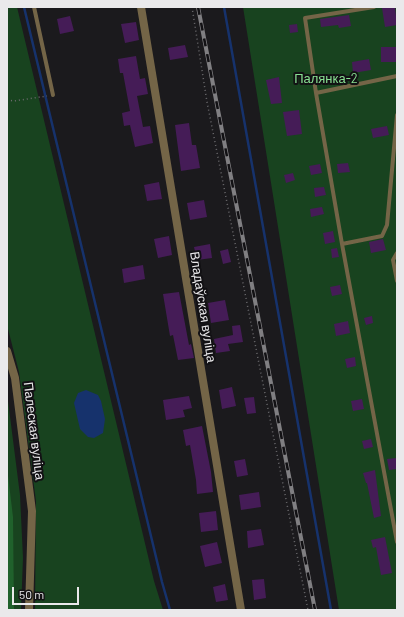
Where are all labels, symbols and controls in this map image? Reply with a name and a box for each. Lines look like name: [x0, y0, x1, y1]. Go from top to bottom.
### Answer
park label: Палянка-2: [294, 71, 358, 87]
street label: Владаўская вуліца: [187, 250, 219, 364]
street label: Палеская вуліца: [20, 381, 48, 481]
scale bar: [14, 579, 81, 605]
text: 50 m: [19, 587, 44, 601]

